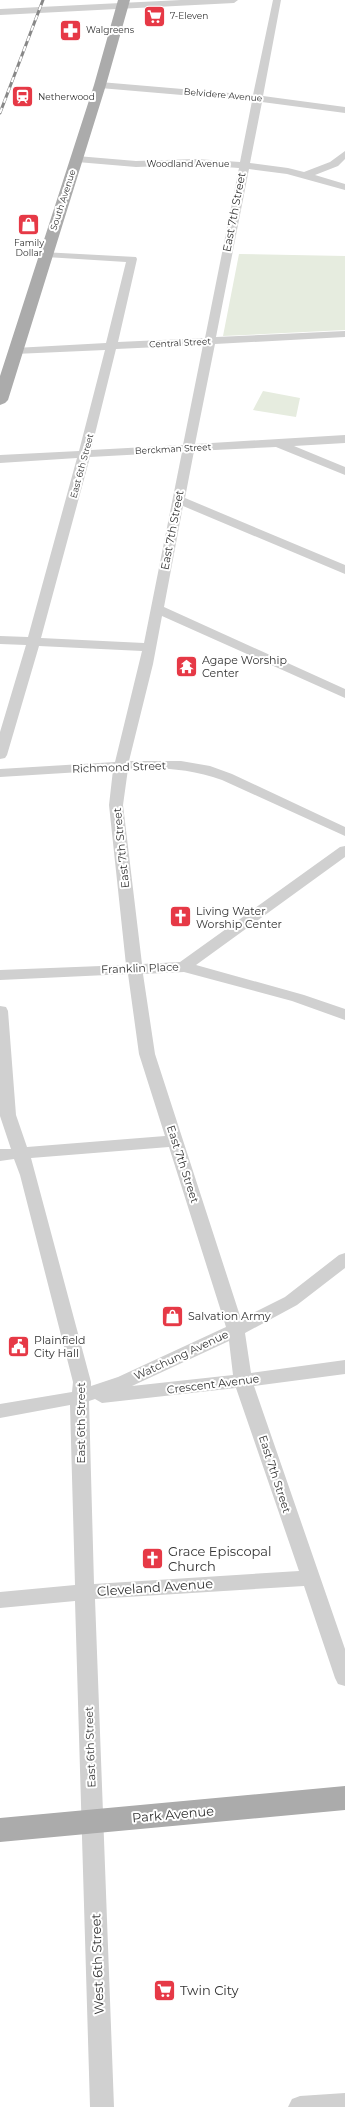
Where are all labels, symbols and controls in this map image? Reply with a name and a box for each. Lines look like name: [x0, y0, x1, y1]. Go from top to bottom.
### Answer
supermarket icon: 7-Eleven: [141, 3, 167, 29]
place label: 7-Eleven: [170, 10, 208, 21]
pharmacy icon: Walgreens: [57, 17, 83, 43]
place label: Walgreens: [86, 24, 135, 35]
station icon: Netherwood: [9, 84, 35, 110]
street label: Belvidere Avenue: [183, 86, 263, 103]
place label: Netherwood: [38, 91, 95, 102]
street label: Woodland Avenue: [146, 158, 230, 169]
street label: South Avenue: [48, 168, 78, 232]
street label: East 7th Street: [219, 170, 249, 253]
shop icon: Family Dollar: [16, 211, 42, 237]
place label: Family Dollar: [14, 237, 44, 258]
street label: Central Street: [149, 335, 212, 350]
street label: East 6th Street: [68, 432, 96, 499]
street label: Berckman Street: [134, 441, 212, 456]
street label: East 7th Street: [157, 488, 187, 571]
temple icon: Agape Worship Center: [174, 653, 200, 679]
place label: Agape Worship Center: [202, 653, 287, 680]
street label: Richmond Street: [72, 758, 167, 776]
street label: East 7th Street: [110, 807, 132, 889]
church icon: Living Water Worship Center: [167, 904, 193, 930]
place label: Living Water Worship Center: [196, 904, 282, 931]
street label: Franklin Place: [101, 960, 179, 976]
street label: East 7th Street: [164, 1123, 202, 1205]
shop icon: Salvation Army: [160, 1303, 186, 1329]
place label: Salvation Army: [188, 1309, 271, 1323]
street label: Watchung Avenue: [132, 1327, 231, 1383]
public building icon: Plainfield City Hall: [6, 1333, 32, 1359]
place label: Plainfield City Hall: [34, 1333, 86, 1360]
street label: Crescent Avenue: [166, 1371, 260, 1397]
street label: East 6th Street: [74, 1382, 88, 1464]
street label: East 7th Street: [256, 1433, 294, 1515]
place label: Grace Episcopal Church: [168, 1543, 272, 1574]
church icon: Grace Episcopal Church: [139, 1545, 165, 1571]
street label: Cleveland Avenue: [96, 1575, 214, 1599]
street label: East 6th Street: [82, 1706, 98, 1788]
street label: Park Avenue: [131, 1802, 215, 1826]
street label: West 6th Street: [87, 1913, 107, 2015]
supermarket icon: Twin City: [152, 1977, 178, 2003]
place label: Twin City: [180, 1982, 240, 1998]

